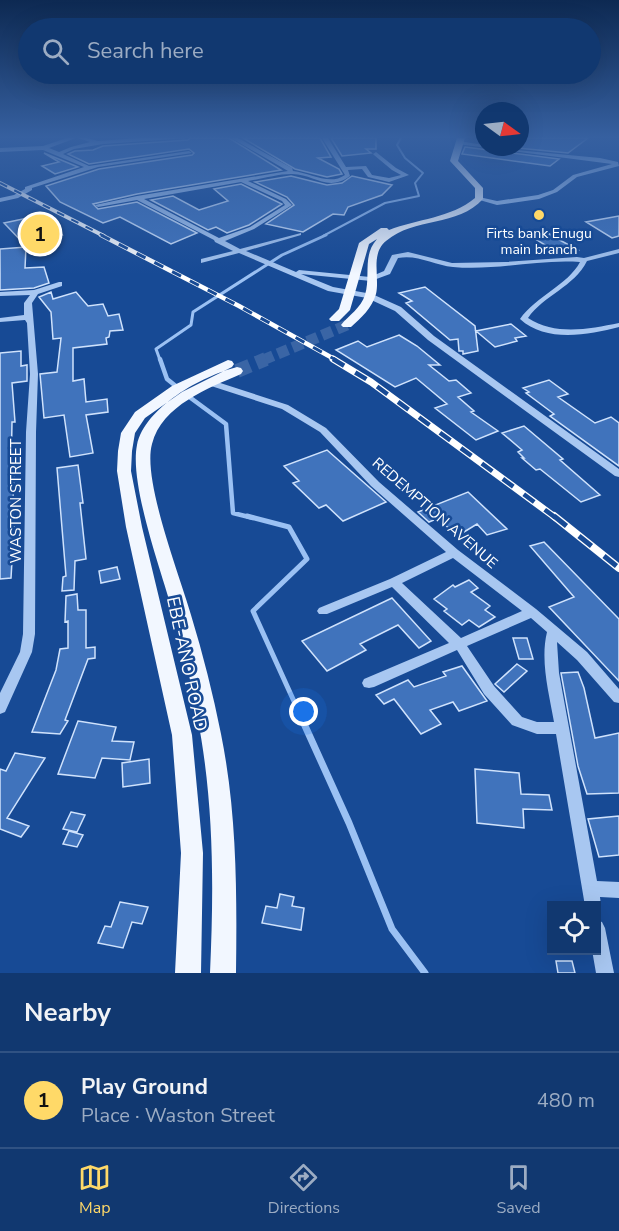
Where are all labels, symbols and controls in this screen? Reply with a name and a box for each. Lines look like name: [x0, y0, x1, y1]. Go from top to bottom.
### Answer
search box: [18, 18, 601, 84]
icon: search: [39, 35, 72, 68]
text: Search here: [87, 36, 204, 66]
north arrow: [475, 102, 529, 156]
marker: Firts bank Enugu main branch: [532, 208, 546, 222]
pin: 1: [20, 212, 60, 256]
place label: Firts bank Enugu main branch: [486, 224, 592, 259]
street label: WASTON STREET: [6, 439, 26, 563]
street label: REDEMPTION AVENUE: [368, 453, 502, 573]
street label: EBE-ANO ROAD: [161, 594, 213, 734]
your location: [289, 697, 318, 726]
map controls: [547, 901, 601, 955]
button: locate: [547, 901, 601, 955]
text: Nearby: [24, 995, 111, 1030]
text: Play Ground: [81, 1072, 208, 1102]
text: 1: [38, 1087, 50, 1114]
text: 480 m: [537, 1087, 595, 1114]
text: Place · Waston Street: [81, 1102, 275, 1129]
tab: Map: [78, 1161, 111, 1219]
tab: Directions: [268, 1161, 340, 1219]
tab: Saved: [497, 1161, 541, 1219]

